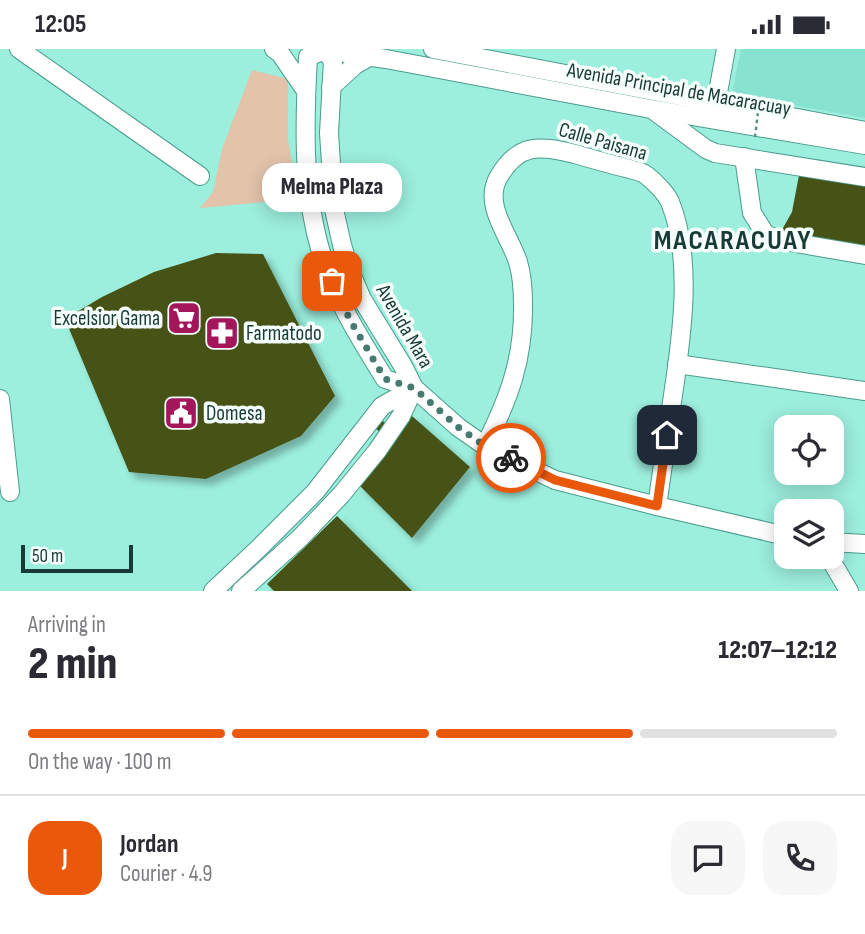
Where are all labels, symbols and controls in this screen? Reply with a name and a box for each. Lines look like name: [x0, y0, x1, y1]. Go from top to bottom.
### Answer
text: 12:05: [35, 9, 87, 40]
street label: Avenida Principal de Macaracuay: [564, 57, 793, 121]
street label: Calle Paisana: [556, 117, 650, 166]
callout: Melma Plaza: [262, 162, 402, 211]
text: Melma Plaza: [281, 173, 383, 201]
district label: MACARACUAY: [654, 224, 812, 257]
pin: [302, 251, 362, 311]
icon: bag: [313, 262, 351, 300]
street label: Avenida Mara: [370, 279, 439, 373]
supermarket icon: Excelsior Gama: [165, 299, 203, 337]
place label: Excelsior Gama: [54, 306, 160, 331]
pharmacy icon: Farmatodo: [203, 314, 241, 352]
place label: Farmatodo: [246, 321, 322, 346]
public building icon: Domesa: [162, 394, 200, 432]
place label: Domesa: [206, 401, 263, 426]
pin: [637, 405, 697, 465]
map controls: [774, 415, 844, 569]
button: locate: [774, 415, 844, 485]
icon: home: [648, 416, 686, 454]
courier: [476, 423, 546, 493]
icon: bike: [492, 439, 530, 477]
button: layers: [774, 499, 844, 569]
scale bar: [21, 542, 133, 574]
text: 50 m: [32, 545, 63, 568]
text: Arriving in: [28, 611, 106, 639]
text: 12:07–12:12: [718, 635, 837, 666]
text: 2 min: [28, 637, 117, 692]
text: On the way · 100 m: [28, 748, 172, 776]
button: chat: [671, 821, 745, 895]
button: phone: [763, 821, 837, 895]
text: Jordan: [120, 829, 178, 860]
text: J: [62, 843, 68, 874]
text: Courier · 4.9: [120, 860, 212, 888]

